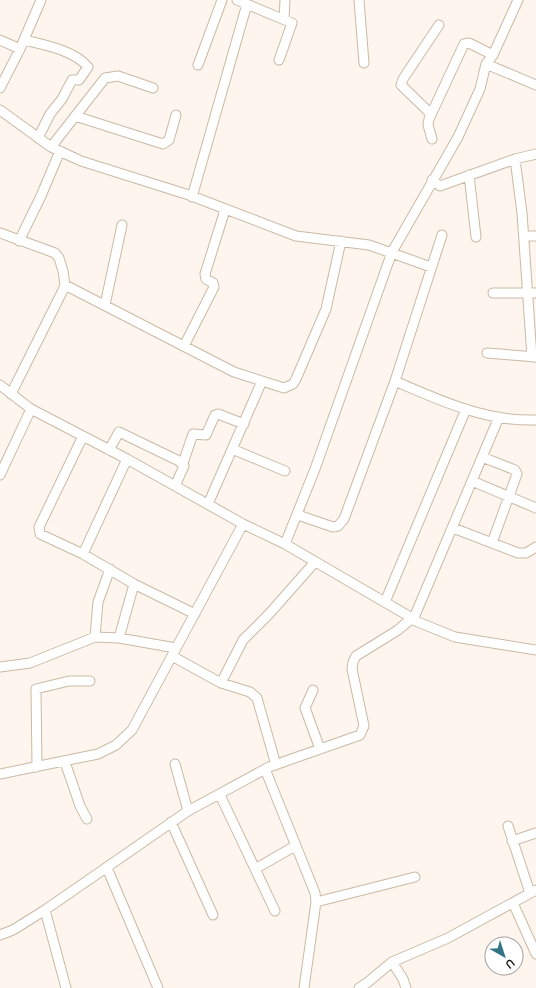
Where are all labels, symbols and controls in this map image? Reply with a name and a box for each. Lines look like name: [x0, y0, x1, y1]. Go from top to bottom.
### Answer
north arrow: [484, 936, 524, 976]
text: U: [503, 956, 518, 973]

